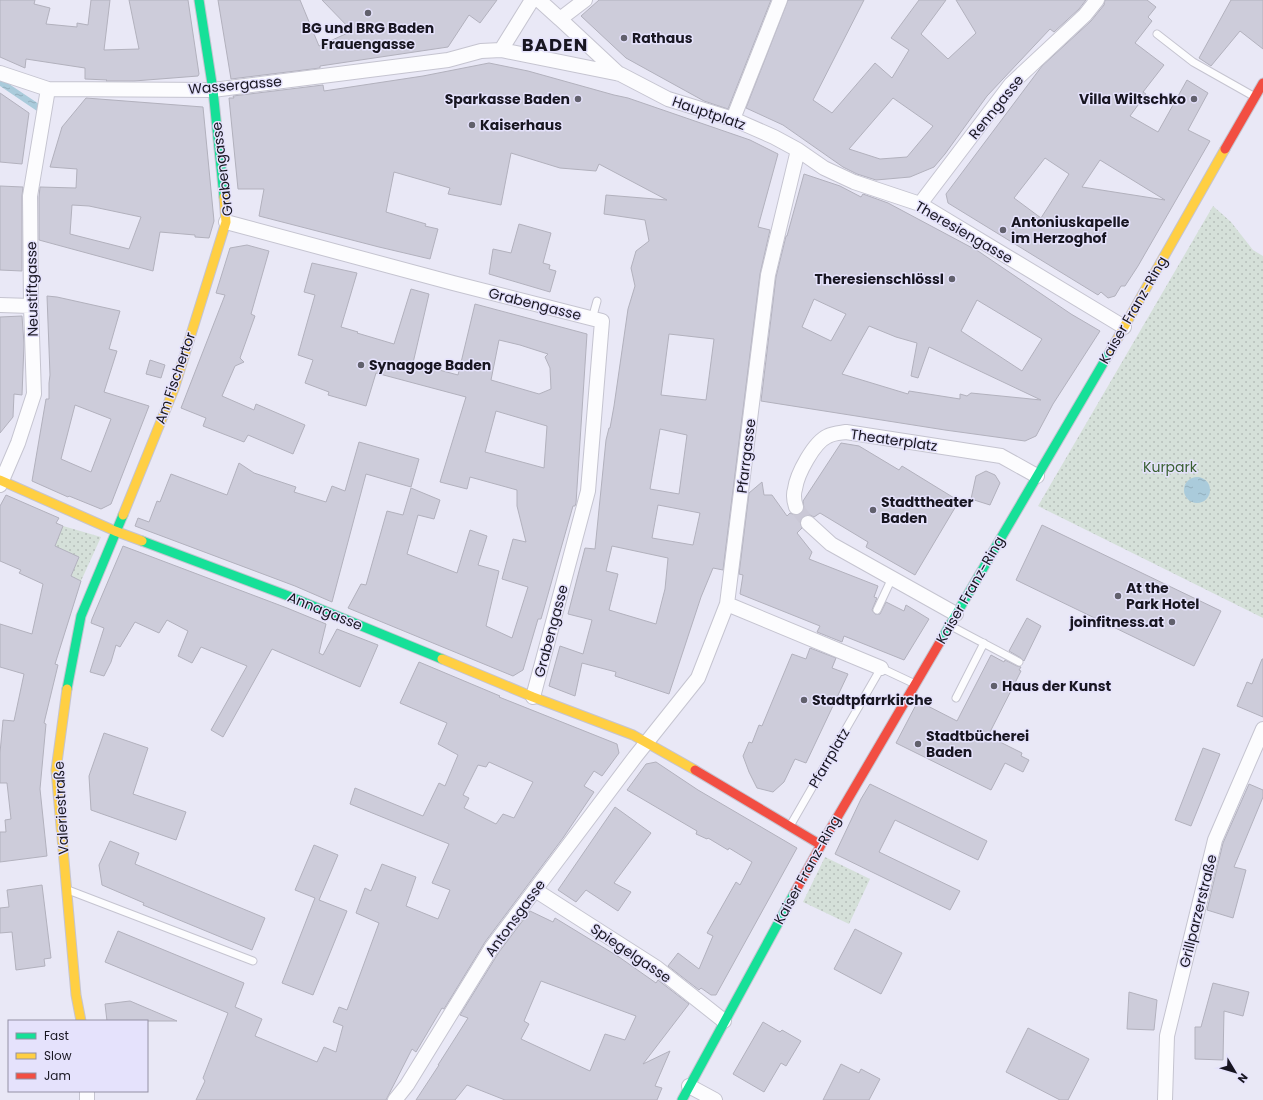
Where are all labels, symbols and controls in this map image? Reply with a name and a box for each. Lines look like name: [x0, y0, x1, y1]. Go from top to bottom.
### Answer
marker: BG und BRG Baden Frauengasse: [363, 8, 373, 18]
place label: BG und BRG Baden Frauengasse: [302, 18, 434, 54]
place label: Rathaus: [632, 28, 693, 48]
district label: BADEN: [522, 32, 588, 57]
marker: Rathaus: [619, 33, 629, 43]
street label: Renngasse: [964, 70, 1028, 143]
street label: Wassergasse: [187, 71, 283, 99]
place label: Sparkasse Baden: [445, 89, 570, 109]
place label: Villa Wiltschko: [1079, 89, 1186, 109]
street label: Hauptplatz: [670, 91, 748, 135]
marker: Sparkasse Baden: [573, 94, 583, 104]
marker: Villa Wiltschko: [1189, 94, 1199, 104]
place label: Kaiserhaus: [480, 115, 562, 135]
street label: Grabengasse: [206, 120, 238, 217]
marker: Kaiserhaus: [467, 120, 477, 130]
street label: Theresiengasse: [911, 196, 1017, 268]
place label: Antoniuskapelle im Herzoghof: [1011, 212, 1130, 248]
marker: Antoniuskapelle im Herzoghof: [998, 225, 1008, 235]
street label: Neustiftgasse: [21, 241, 43, 337]
street label: Kaiser Franz-Ring: [1094, 252, 1172, 368]
place label: Theresienschlössl: [815, 269, 944, 289]
marker: Theresienschlössl: [947, 274, 957, 284]
street label: Grabengasse: [487, 283, 584, 325]
street label: Am Fischertor: [150, 329, 200, 427]
place label: Synagoge Baden: [369, 355, 491, 375]
marker: Synagoge Baden: [356, 360, 366, 370]
street label: Pfarrgasse: [732, 417, 761, 494]
street label: Theaterplatz: [849, 424, 939, 456]
park label: Kurpark: [1143, 457, 1198, 477]
place label: Stadttheater Baden: [881, 492, 974, 528]
marker: Stadttheater Baden: [868, 505, 878, 515]
street label: Kaiser Franz-Ring: [931, 532, 1009, 648]
place label: At the Park Hotel: [1126, 578, 1199, 614]
street label: Grabengasse: [529, 582, 573, 679]
street label: Annagasse: [285, 587, 366, 635]
marker: At the Park Hotel: [1113, 591, 1123, 601]
place label: joinfitness.at: [1069, 612, 1164, 632]
marker: joinfitness.at: [1167, 617, 1177, 627]
place label: Haus der Kunst: [1002, 676, 1111, 696]
marker: Haus der Kunst: [989, 681, 999, 691]
place label: Stadtpfarrkirche: [812, 690, 933, 710]
marker: Stadtpfarrkirche: [799, 695, 809, 705]
street label: Pfarrplatz: [804, 724, 854, 792]
place label: Stadtbücherei Baden: [926, 726, 1029, 762]
marker: Stadtbücherei Baden: [913, 739, 923, 749]
street label: Valeriestraße: [49, 760, 73, 855]
street label: Kaiser Franz-Ring: [769, 812, 845, 928]
street label: Grillparzerstraße: [1174, 852, 1222, 970]
street label: Antonsgasse: [480, 875, 550, 961]
street label: Spiegelgasse: [587, 919, 676, 988]
legend: [8, 1020, 148, 1092]
text: Fast: [44, 1027, 69, 1044]
text: Slow: [44, 1047, 72, 1064]
north arrow: [1215, 1052, 1255, 1092]
text: Jam: [44, 1067, 71, 1084]
text: N: [1234, 1070, 1252, 1086]

